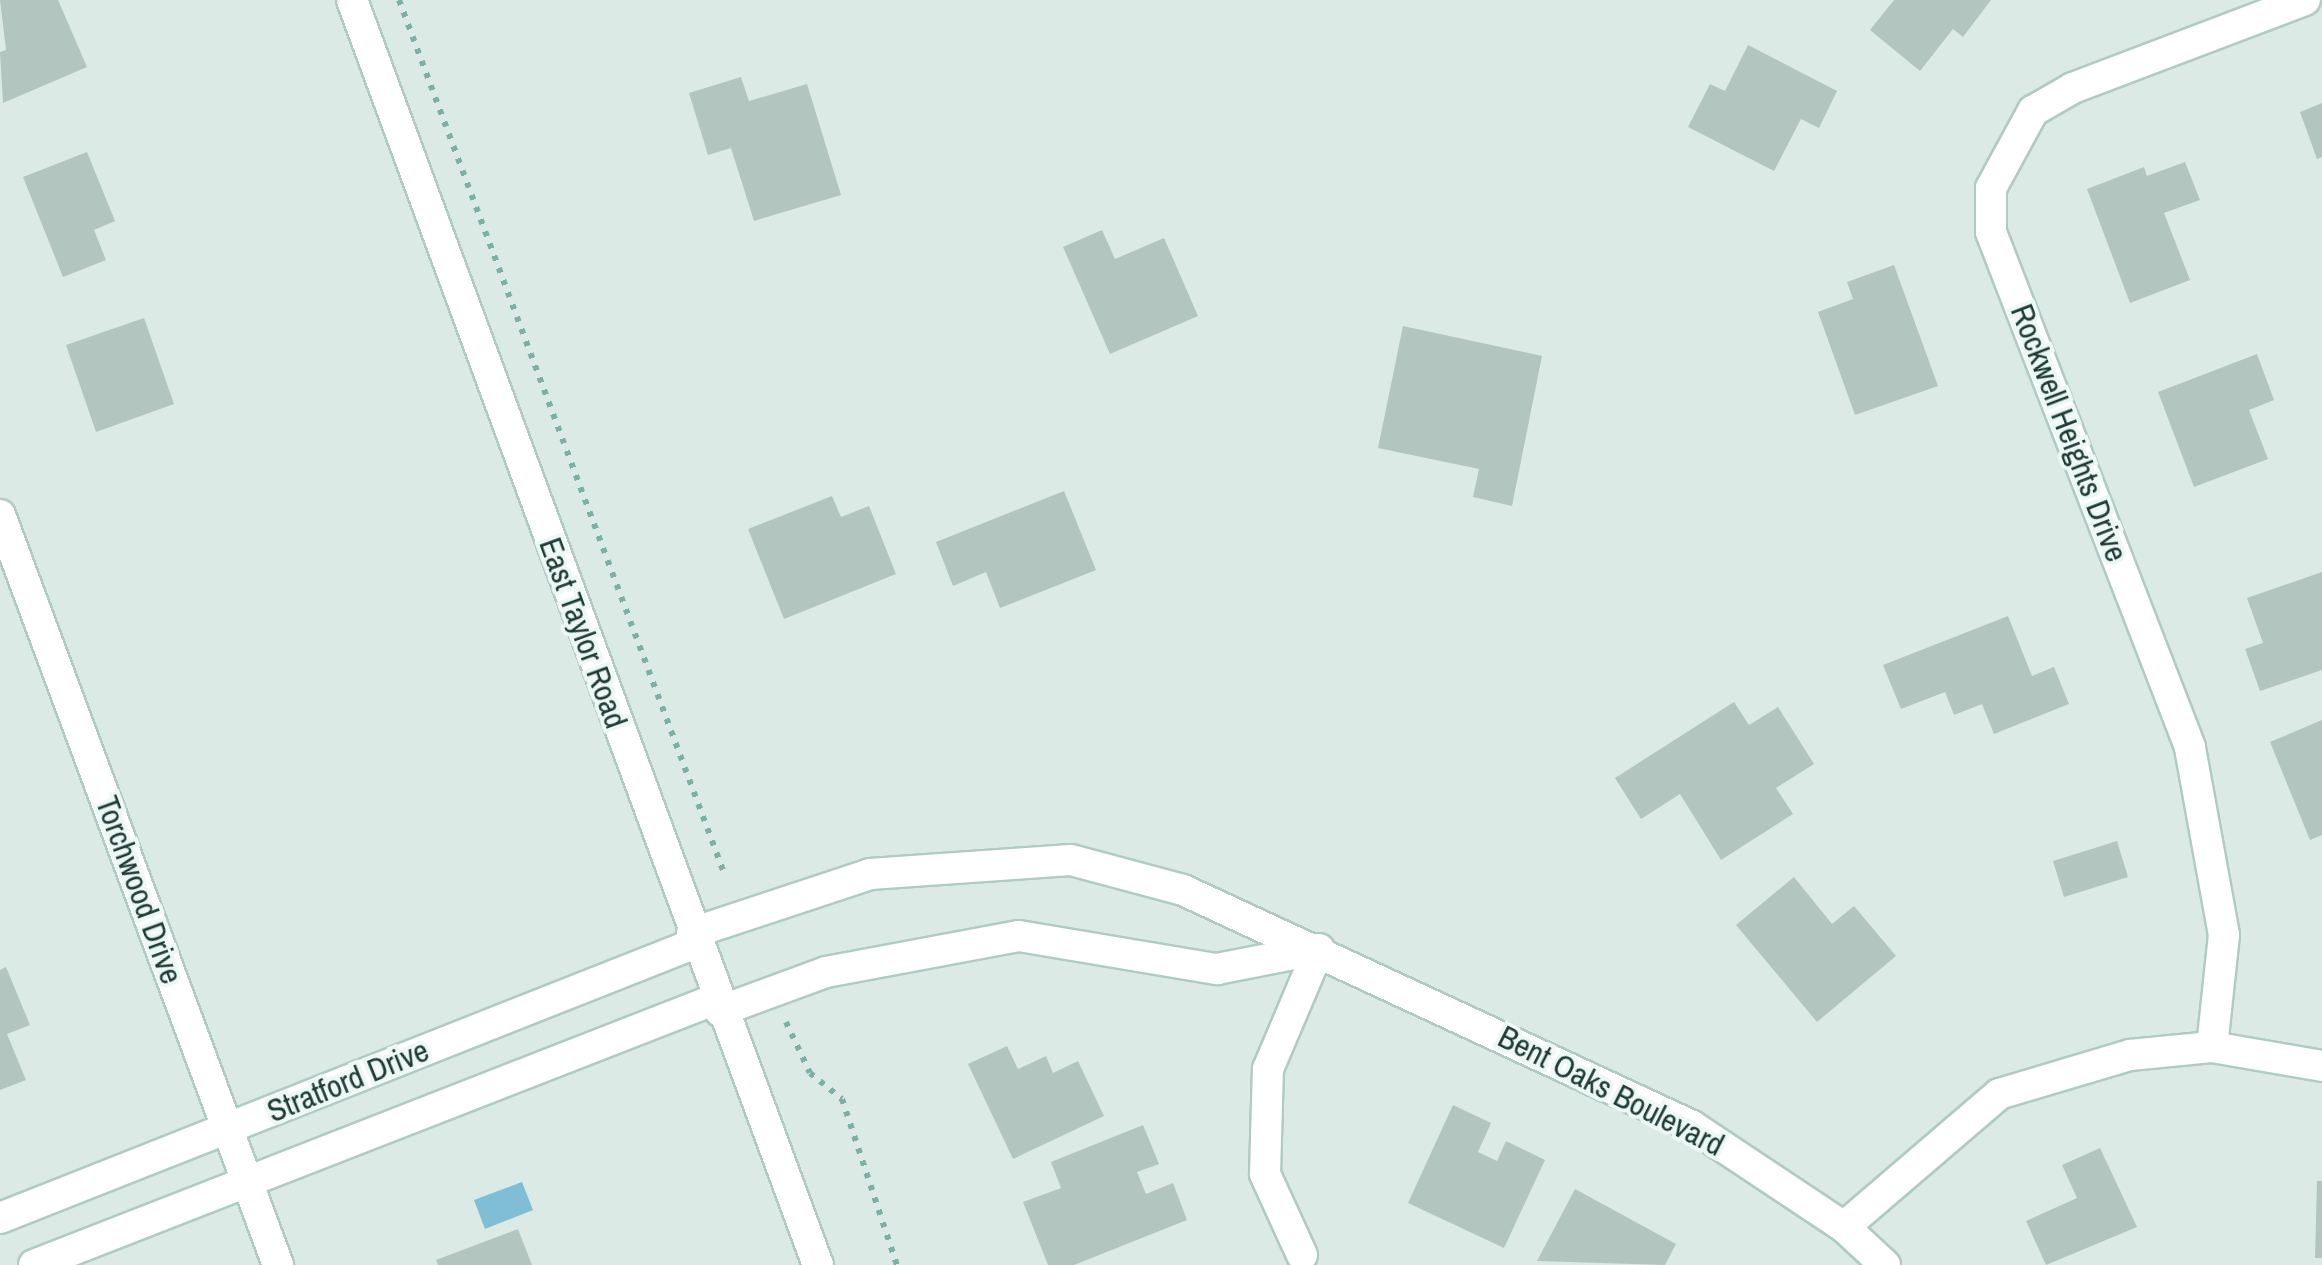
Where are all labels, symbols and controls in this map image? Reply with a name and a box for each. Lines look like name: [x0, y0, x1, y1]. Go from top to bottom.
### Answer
street label: Rockwell Heights Drive: [2002, 299, 2136, 567]
street label: East Taylor Road: [531, 532, 635, 734]
street label: Torchwood Drive: [87, 791, 191, 989]
street label: Bent Oaks Boulevard: [1492, 1018, 1730, 1164]
street label: Stratford Drive: [262, 1031, 434, 1131]

